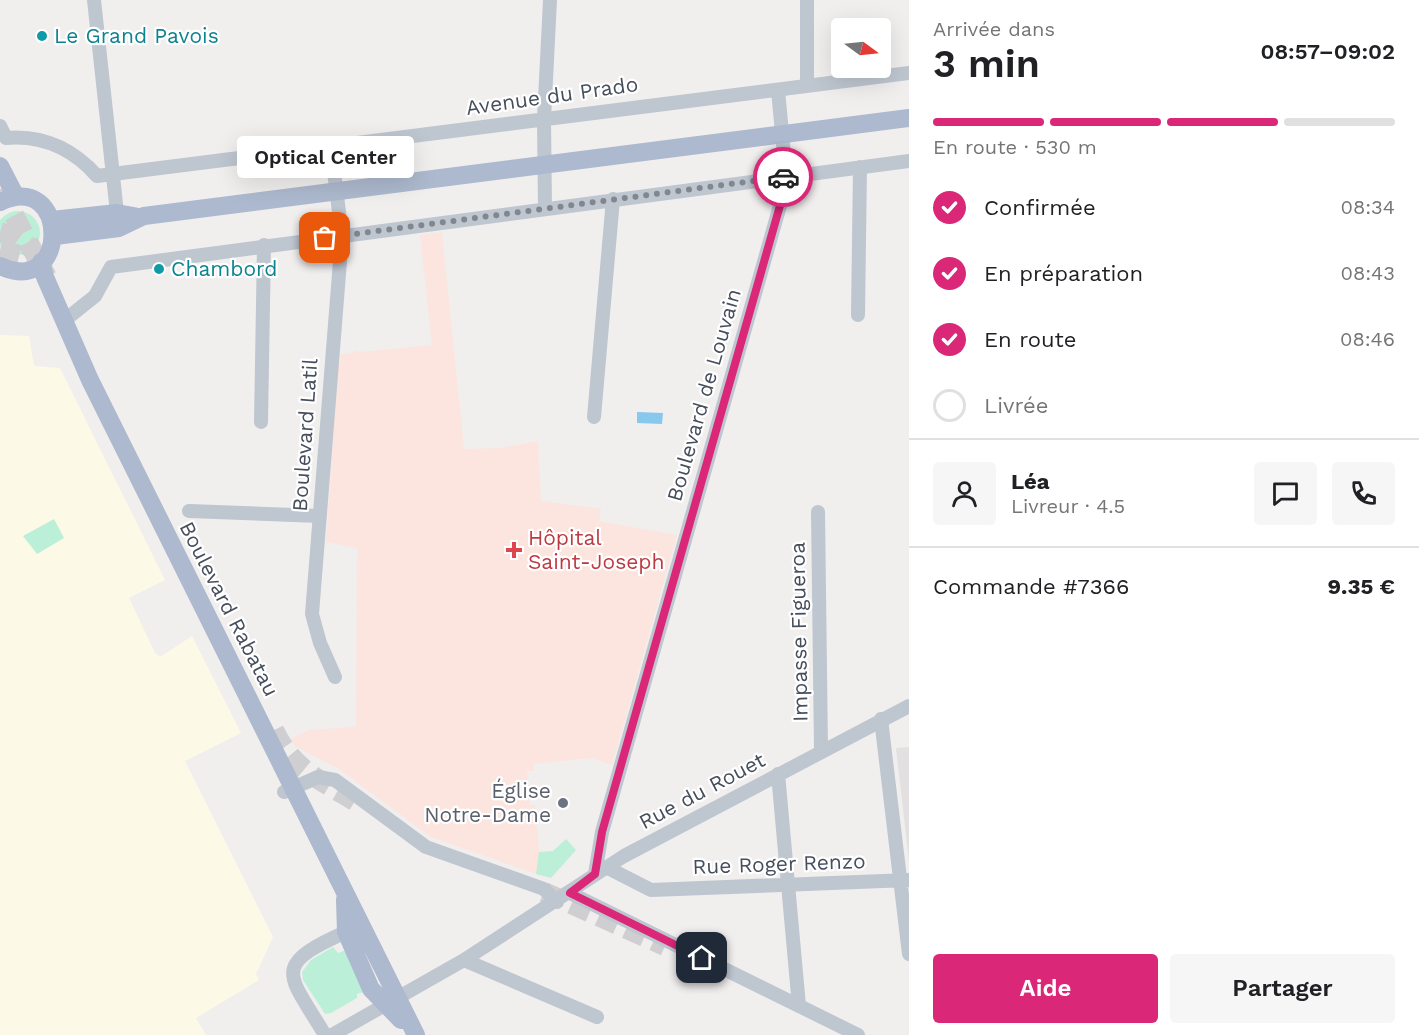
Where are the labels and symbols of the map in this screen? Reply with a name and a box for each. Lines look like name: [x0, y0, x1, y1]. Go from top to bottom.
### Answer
north arrow: [831, 18, 891, 78]
place label: Le Grand Pavois: [54, 23, 219, 48]
marker: Le Grand Pavois: [35, 29, 49, 43]
street label: Avenue du Prado: [464, 71, 640, 120]
callout: Optical Center: [236, 136, 413, 178]
courier: [753, 147, 813, 207]
pin: [299, 212, 350, 263]
place label: Chambord: [171, 256, 277, 281]
marker: Chambord: [152, 262, 166, 276]
street label: Boulevard de Louvain: [661, 286, 746, 504]
street label: Boulevard Latil: [287, 357, 322, 512]
street label: Boulevard Rabatau: [175, 517, 284, 700]
place label: Hôpital Saint-Joseph: [528, 525, 665, 574]
marker: Hôpital Saint-Joseph: [505, 541, 523, 559]
street label: Impasse Figueroa: [784, 542, 813, 722]
street label: Rue du Rouet: [635, 747, 769, 834]
place label: Église Notre-Dame: [424, 778, 551, 827]
marker: Église Notre-Dame: [556, 796, 570, 810]
street label: Rue Roger Renzo: [692, 848, 866, 879]
pin: [676, 932, 727, 983]

